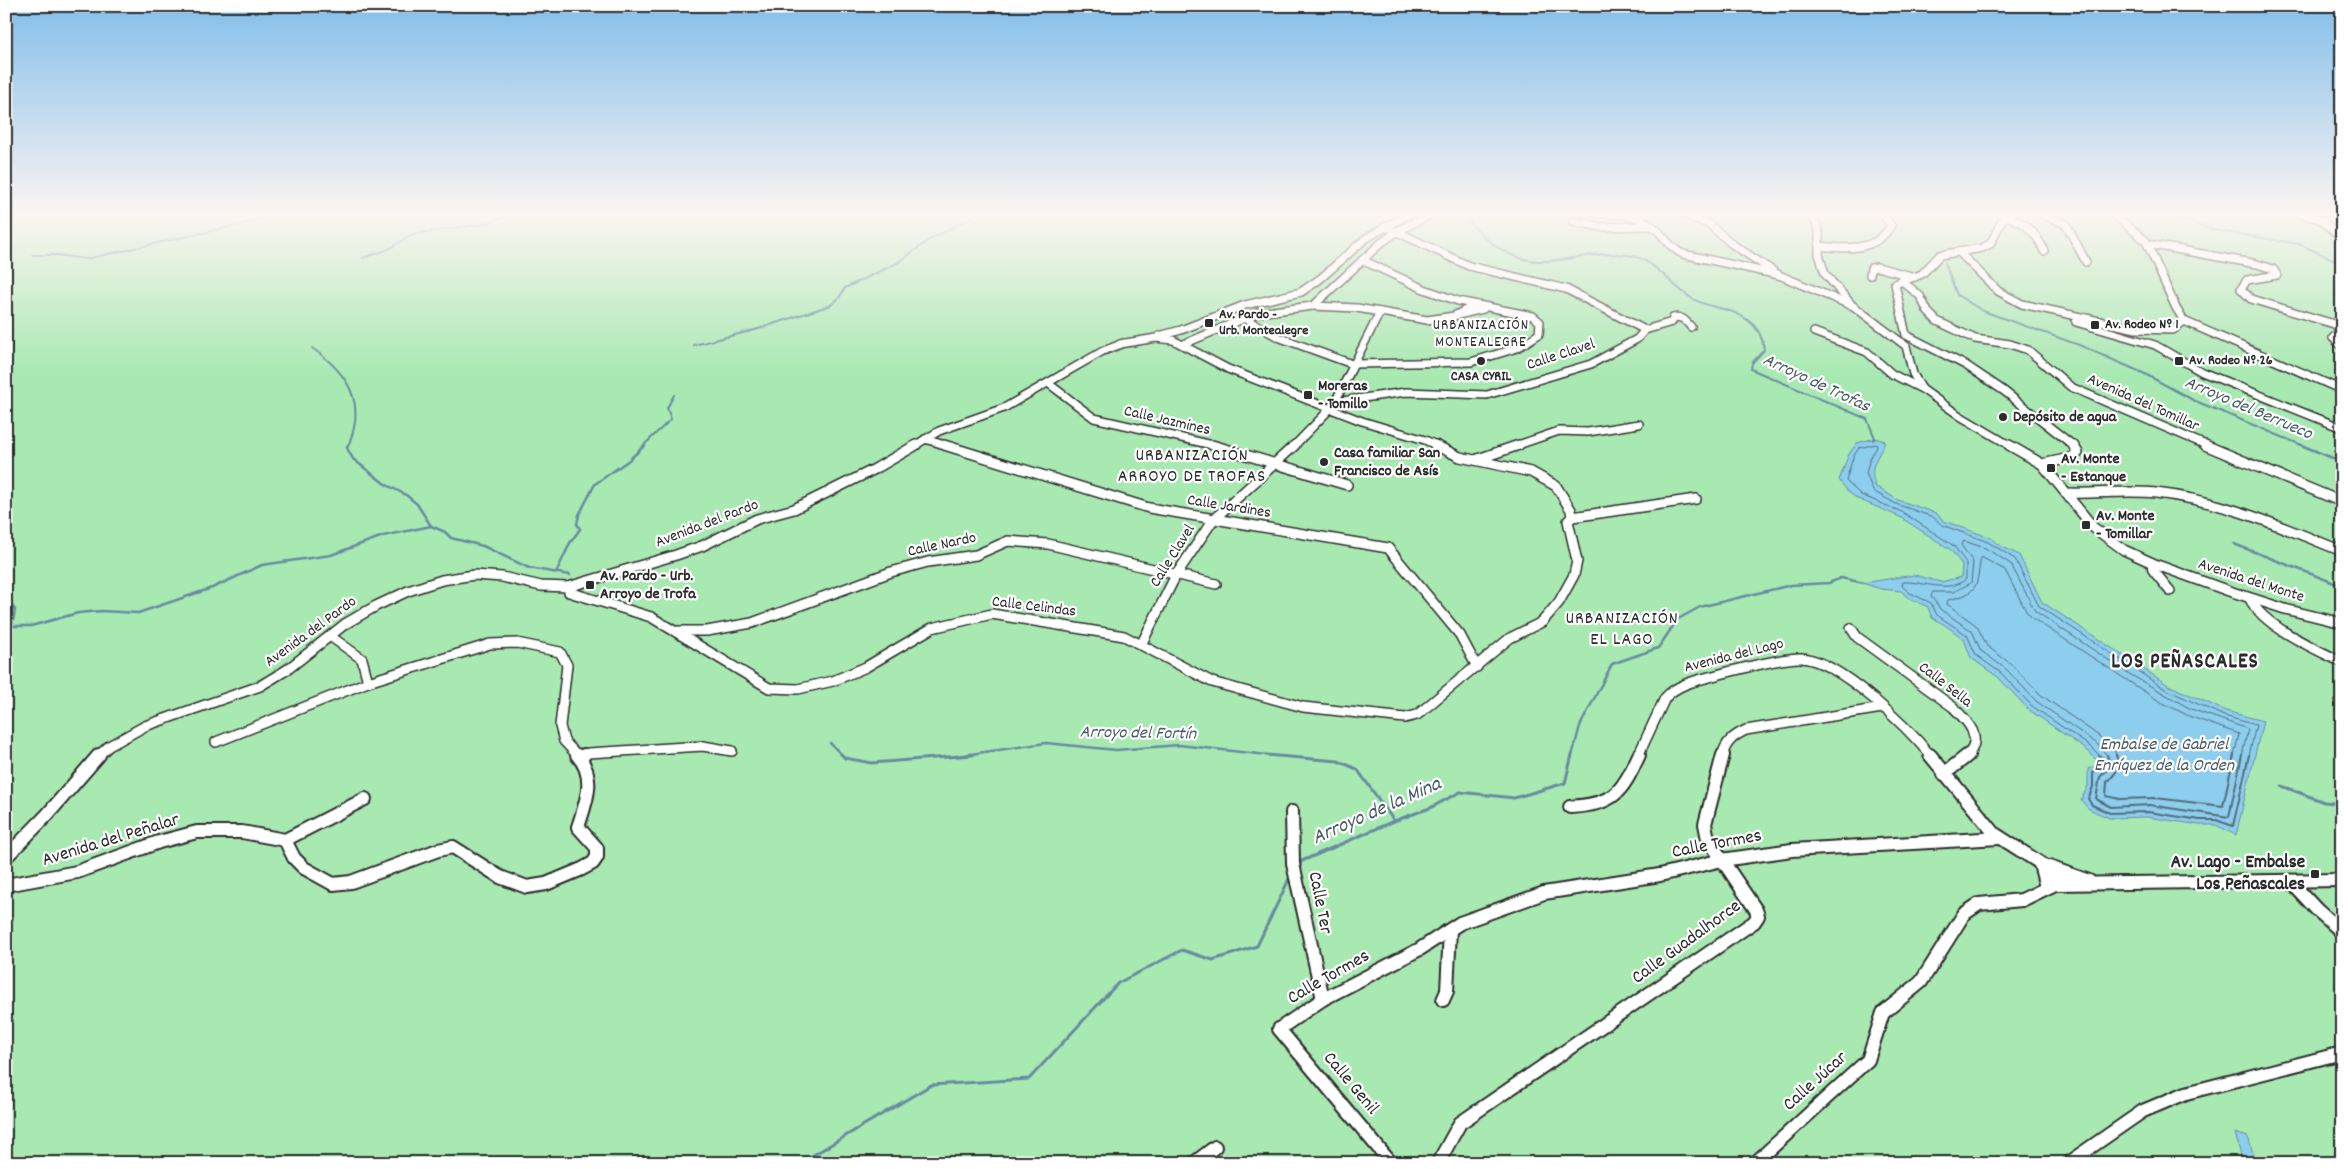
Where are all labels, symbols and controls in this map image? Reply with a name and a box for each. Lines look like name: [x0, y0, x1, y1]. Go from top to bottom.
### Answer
place label: Av. Pardo - Urb. Montealegre: [1219, 305, 1308, 341]
district label: URBANIZACIÓN MONTEALEGRE: [1433, 315, 1529, 354]
place label: Av. Rodeo Nº 1: [2105, 315, 2179, 335]
marker: Av. Pardo - Urb. Montealegre: [1203, 317, 1215, 329]
marker: Av. Rodeo Nº 1: [2089, 319, 2101, 331]
street label: Calle Clavel: [1524, 333, 1598, 377]
water label: Arroyo de Trofas: [1758, 348, 1874, 420]
place label: Av. Rodeo Nº 26: [2189, 351, 2273, 371]
marker: CASA CYRIL: [1475, 355, 1487, 367]
marker: Av. Rodeo Nº 26: [2173, 355, 2185, 367]
place label: CASA CYRIL: [1451, 367, 1512, 387]
street label: Avenida del Tomillar: [2083, 368, 2203, 438]
water label: Arroyo del Berrueco: [2180, 371, 2316, 447]
place label: Moreras - Tomillo: [1318, 375, 1368, 416]
marker: Moreras - Tomillo: [1302, 389, 1314, 401]
street label: Calle Jazmines: [1121, 400, 1213, 442]
place label: Depósito de agua: [2013, 406, 2118, 429]
marker: Depósito de agua: [1997, 411, 2009, 423]
place label: Casa familiar San Francisco de Asís: [1334, 442, 1440, 483]
district label: URBANIZACIÓN ARROYO DE TROFAS: [1118, 444, 1266, 490]
place label: Av. Monte - Estanque: [2061, 448, 2126, 489]
marker: Casa familiar San Francisco de Asís: [1318, 456, 1330, 468]
marker: Av. Monte - Estanque: [2045, 462, 2057, 474]
street label: Calle Jardines: [1185, 489, 1273, 525]
street label: Avenida del Pardo: [652, 494, 762, 554]
place label: Av. Monte - Tomillar: [2096, 505, 2155, 546]
marker: Av. Monte - Tomillar: [2080, 519, 2092, 531]
street label: Calle Clavel: [1145, 520, 1202, 592]
street label: Calle Nardo: [906, 527, 978, 563]
street label: Avenida del Monte: [2195, 553, 2307, 609]
place label: Av. Pardo - Urb. Arroyo de Trofa: [600, 565, 697, 606]
marker: Av. Pardo - Urb. Arroyo de Trofa: [584, 579, 596, 591]
street label: Calle Celindas: [991, 590, 1078, 624]
street label: Avenida del Pardo: [260, 591, 362, 673]
district label: URBANIZACIÓN EL LAGO: [1565, 607, 1679, 653]
street label: Avenida del Lago: [1682, 633, 1786, 679]
district label: LOS PEÑASCALES: [2111, 648, 2259, 678]
street label: Calle Sella: [1913, 657, 1977, 714]
water label: Arroyo del Fortín: [1080, 720, 1197, 748]
water label: Embalse de Gabriel Enríquez de la Orden: [2094, 733, 2235, 779]
water label: Arroyo de la Mina: [1308, 770, 1447, 854]
street label: Avenida del Peñalar: [39, 807, 183, 875]
street label: Calle Tormes: [1670, 823, 1764, 867]
place label: Av. Lago - Embalse Los Peñascales: [2171, 850, 2305, 899]
marker: Av. Lago - Embalse Los Peñascales: [2309, 868, 2321, 880]
street label: Calle Ter: [1300, 869, 1338, 937]
street label: Calle Guadalhorce: [1627, 894, 1747, 992]
street label: Calle Tormes: [1283, 944, 1375, 1012]
street label: Calle Júcar: [1778, 1046, 1854, 1118]
street label: Calle Genil: [1316, 1047, 1385, 1122]

